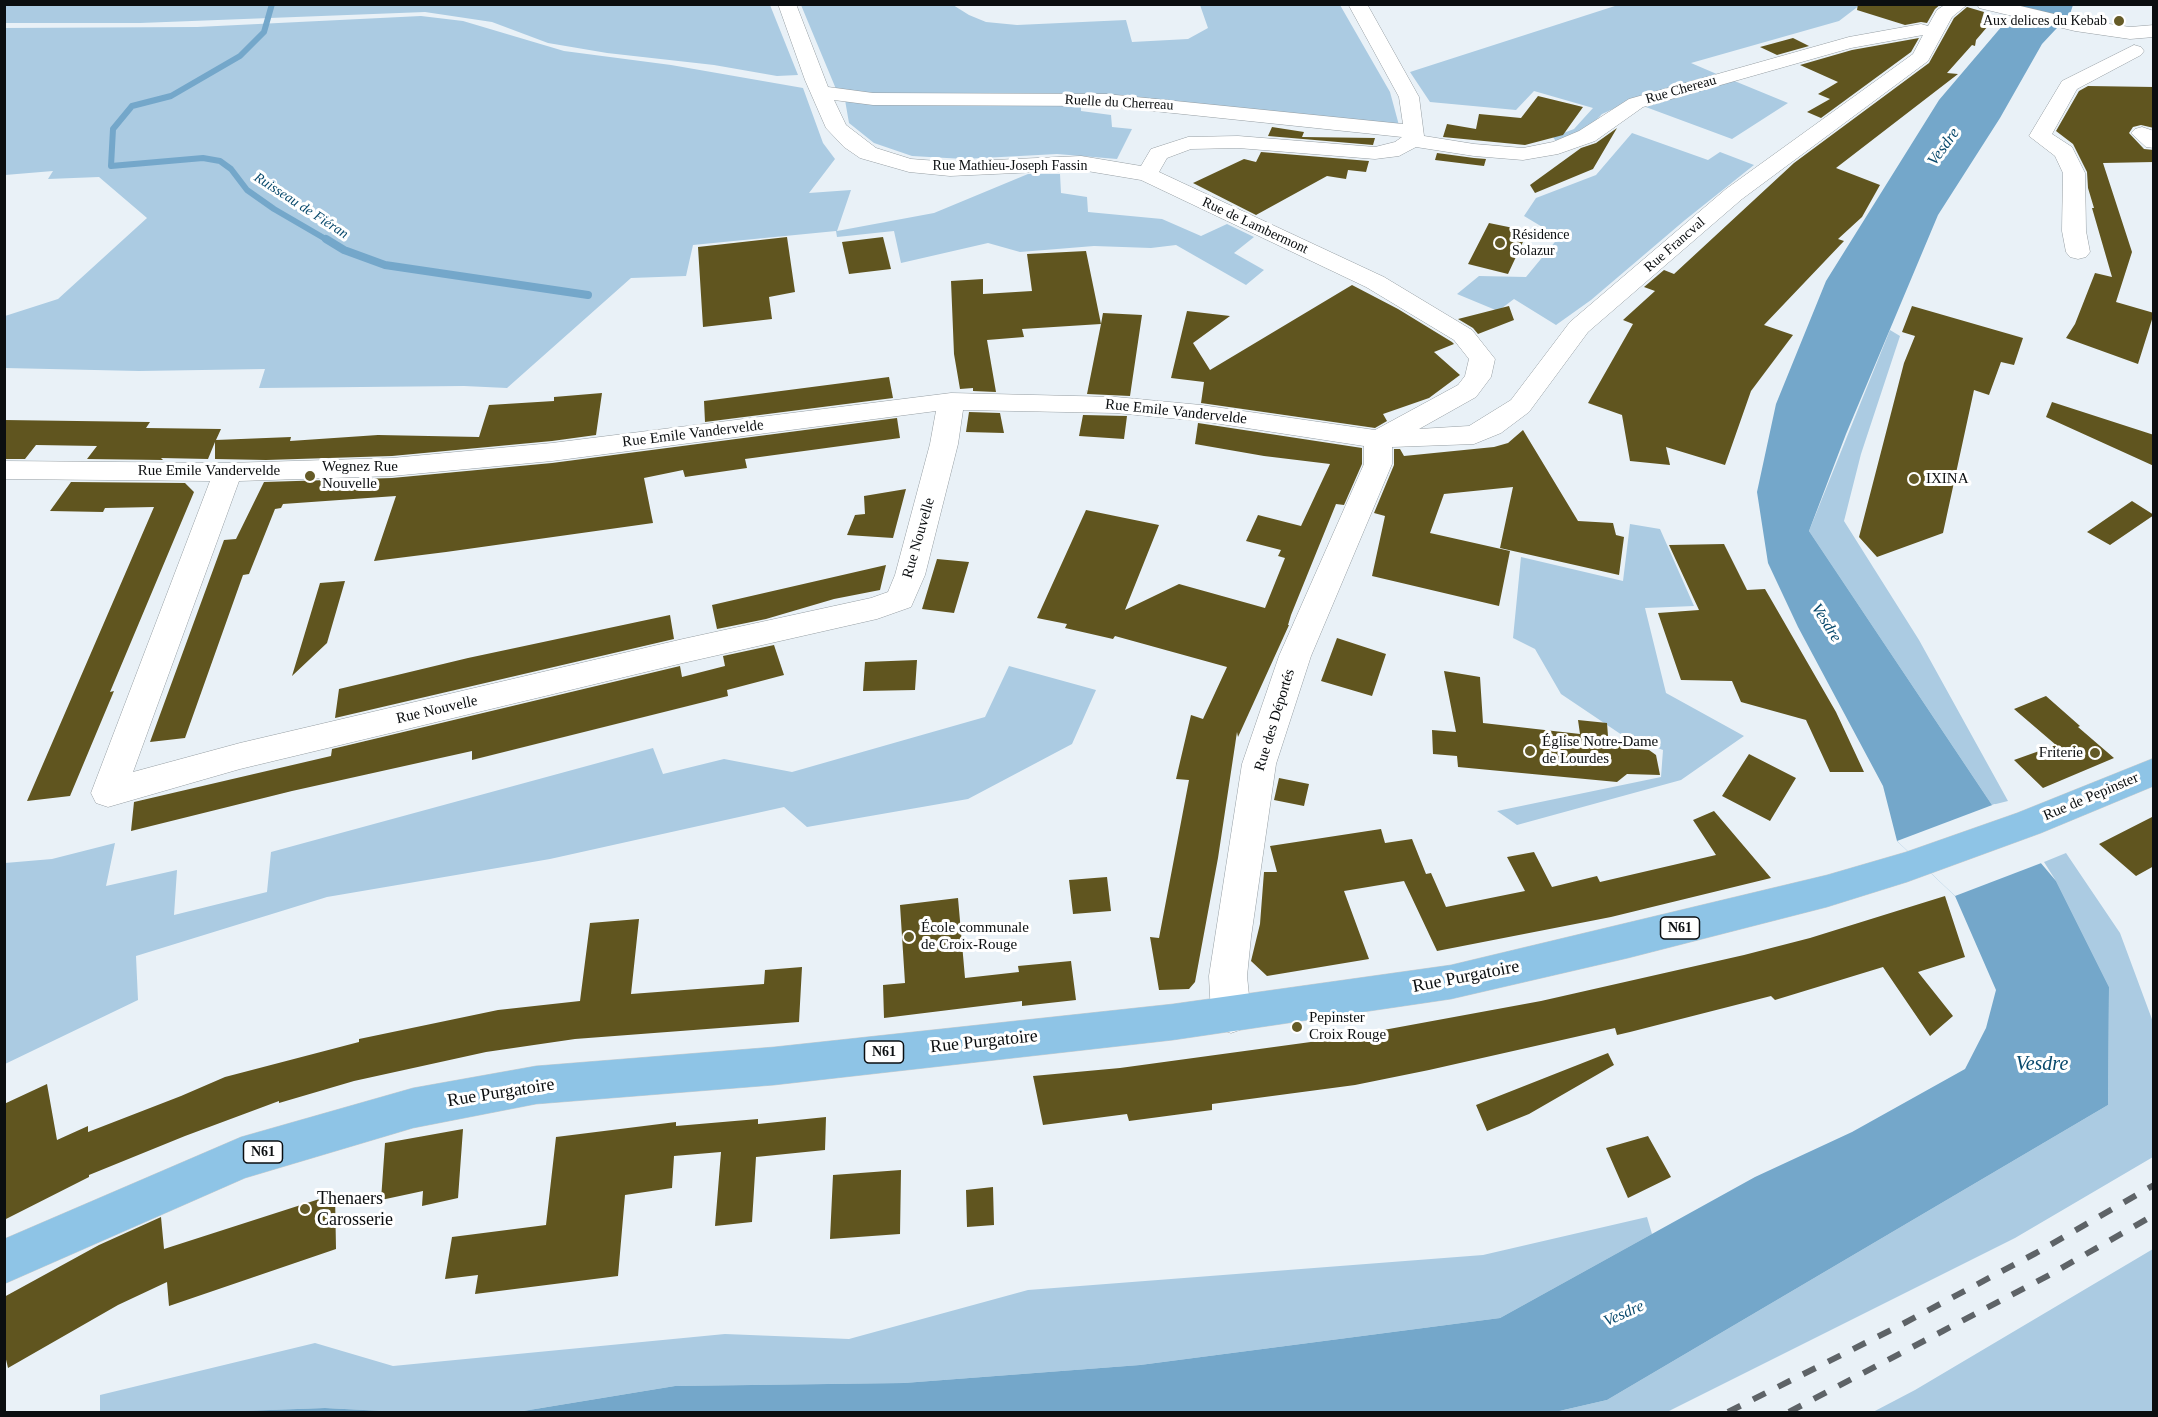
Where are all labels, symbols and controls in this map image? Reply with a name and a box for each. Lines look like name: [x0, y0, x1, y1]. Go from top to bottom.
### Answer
place label: Aux delices du Kebab: [1983, 13, 2107, 29]
marker: Aux delices du Kebab: [2112, 14, 2126, 28]
street label: Rue Chereau: [1644, 72, 1718, 108]
street label: Ruelle du Cherreau: [1064, 92, 1174, 114]
water label: Vesdre: [1924, 124, 1964, 170]
street label: Rue Mathieu-Joseph Fassin: [933, 158, 1087, 174]
water label: Ruisseau de Fiéran: [251, 169, 351, 243]
street label: Rue de Lambermont: [1199, 194, 1311, 258]
street label: Rue Francval: [1641, 214, 1709, 276]
place label: Résidence Solazur: [1512, 227, 1570, 260]
marker: Résidence Solazur: [1493, 236, 1507, 250]
street label: Rue Emile Vandervelde: [1104, 396, 1248, 428]
street label: Rue Emile Vandervelde: [621, 416, 765, 452]
place label: Wegnez Rue Nouvelle: [322, 458, 398, 493]
street label: Rue Emile Vandervelde: [138, 462, 280, 480]
marker: Wegnez Rue Nouvelle: [303, 469, 317, 483]
place label: IXINA: [1926, 470, 1968, 488]
marker: IXINA: [1907, 472, 1921, 486]
street label: Rue Nouvelle: [899, 496, 939, 580]
water label: Vesdre: [1807, 600, 1845, 646]
street label: Rue des Déportés: [1251, 667, 1299, 773]
street label: Rue Nouvelle: [395, 692, 479, 728]
place label: Église Notre-Dame de Lourdes: [1542, 733, 1658, 768]
marker: Église Notre-Dame de Lourdes: [1523, 744, 1537, 758]
place label: Friterie: [2039, 744, 2083, 762]
marker: Friterie: [2088, 746, 2102, 760]
street label: Rue de Pepinster: [2041, 769, 2141, 825]
road number: N61: [1660, 917, 1700, 939]
place label: École communale de Croix-Rouge: [921, 919, 1029, 954]
marker: École communale de Croix-Rouge: [902, 930, 916, 944]
street label: Rue Purgatoire: [1411, 956, 1521, 998]
place label: Pepinster Croix Rouge: [1309, 1009, 1386, 1044]
marker: Pepinster Croix Rouge: [1290, 1020, 1304, 1034]
street label: Rue Purgatoire: [929, 1026, 1039, 1058]
road number: N61: [864, 1041, 904, 1063]
water label: Vesdre: [2016, 1053, 2068, 1077]
street label: Rue Purgatoire: [446, 1074, 556, 1112]
road number: N61: [244, 1141, 282, 1163]
place label: Thenaers Carosserie: [317, 1188, 393, 1230]
marker: Thenaers Carosserie: [298, 1202, 312, 1216]
water label: Vesdre: [1601, 1297, 1647, 1331]

